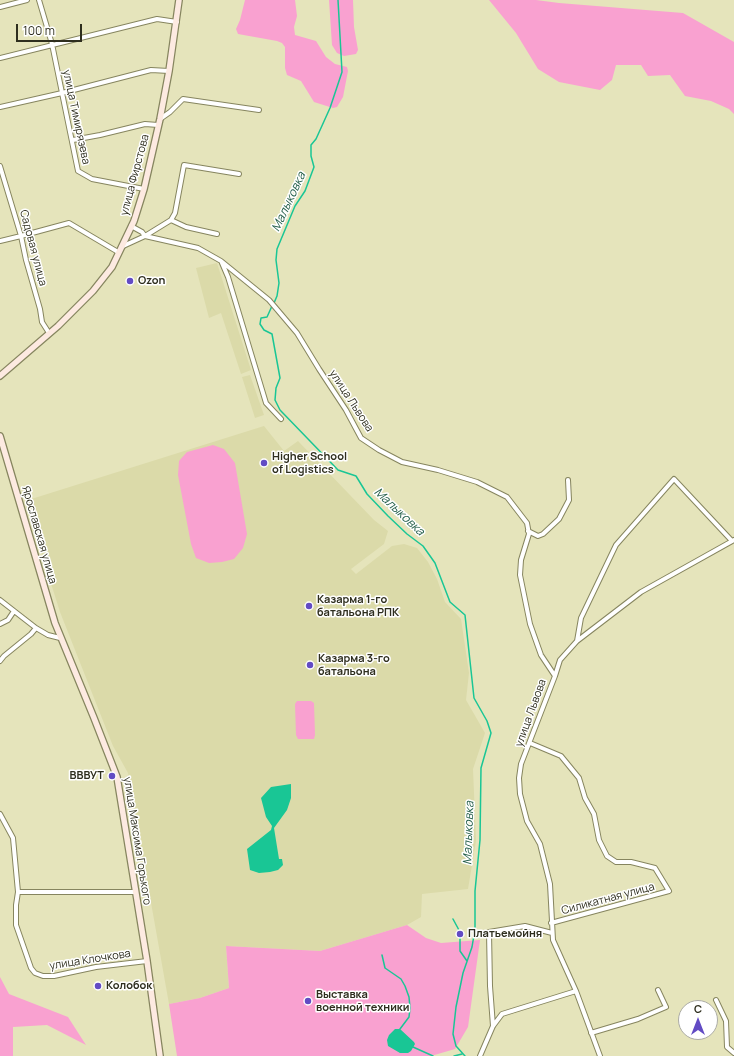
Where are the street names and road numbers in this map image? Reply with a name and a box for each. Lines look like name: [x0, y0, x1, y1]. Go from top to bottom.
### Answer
street label: улица Тимирязева: [60, 68, 92, 166]
street label: улица Фирстова: [118, 133, 152, 217]
street label: Садовая улица: [16, 208, 50, 288]
street label: улица Львова: [326, 368, 376, 434]
street label: Ярославская улица: [19, 485, 59, 585]
street label: улица Львова: [513, 677, 549, 749]
street label: улица Максима Горького: [120, 776, 154, 906]
street label: Силикатная улица: [560, 880, 656, 918]
street label: улица Клочкова: [48, 947, 132, 973]

